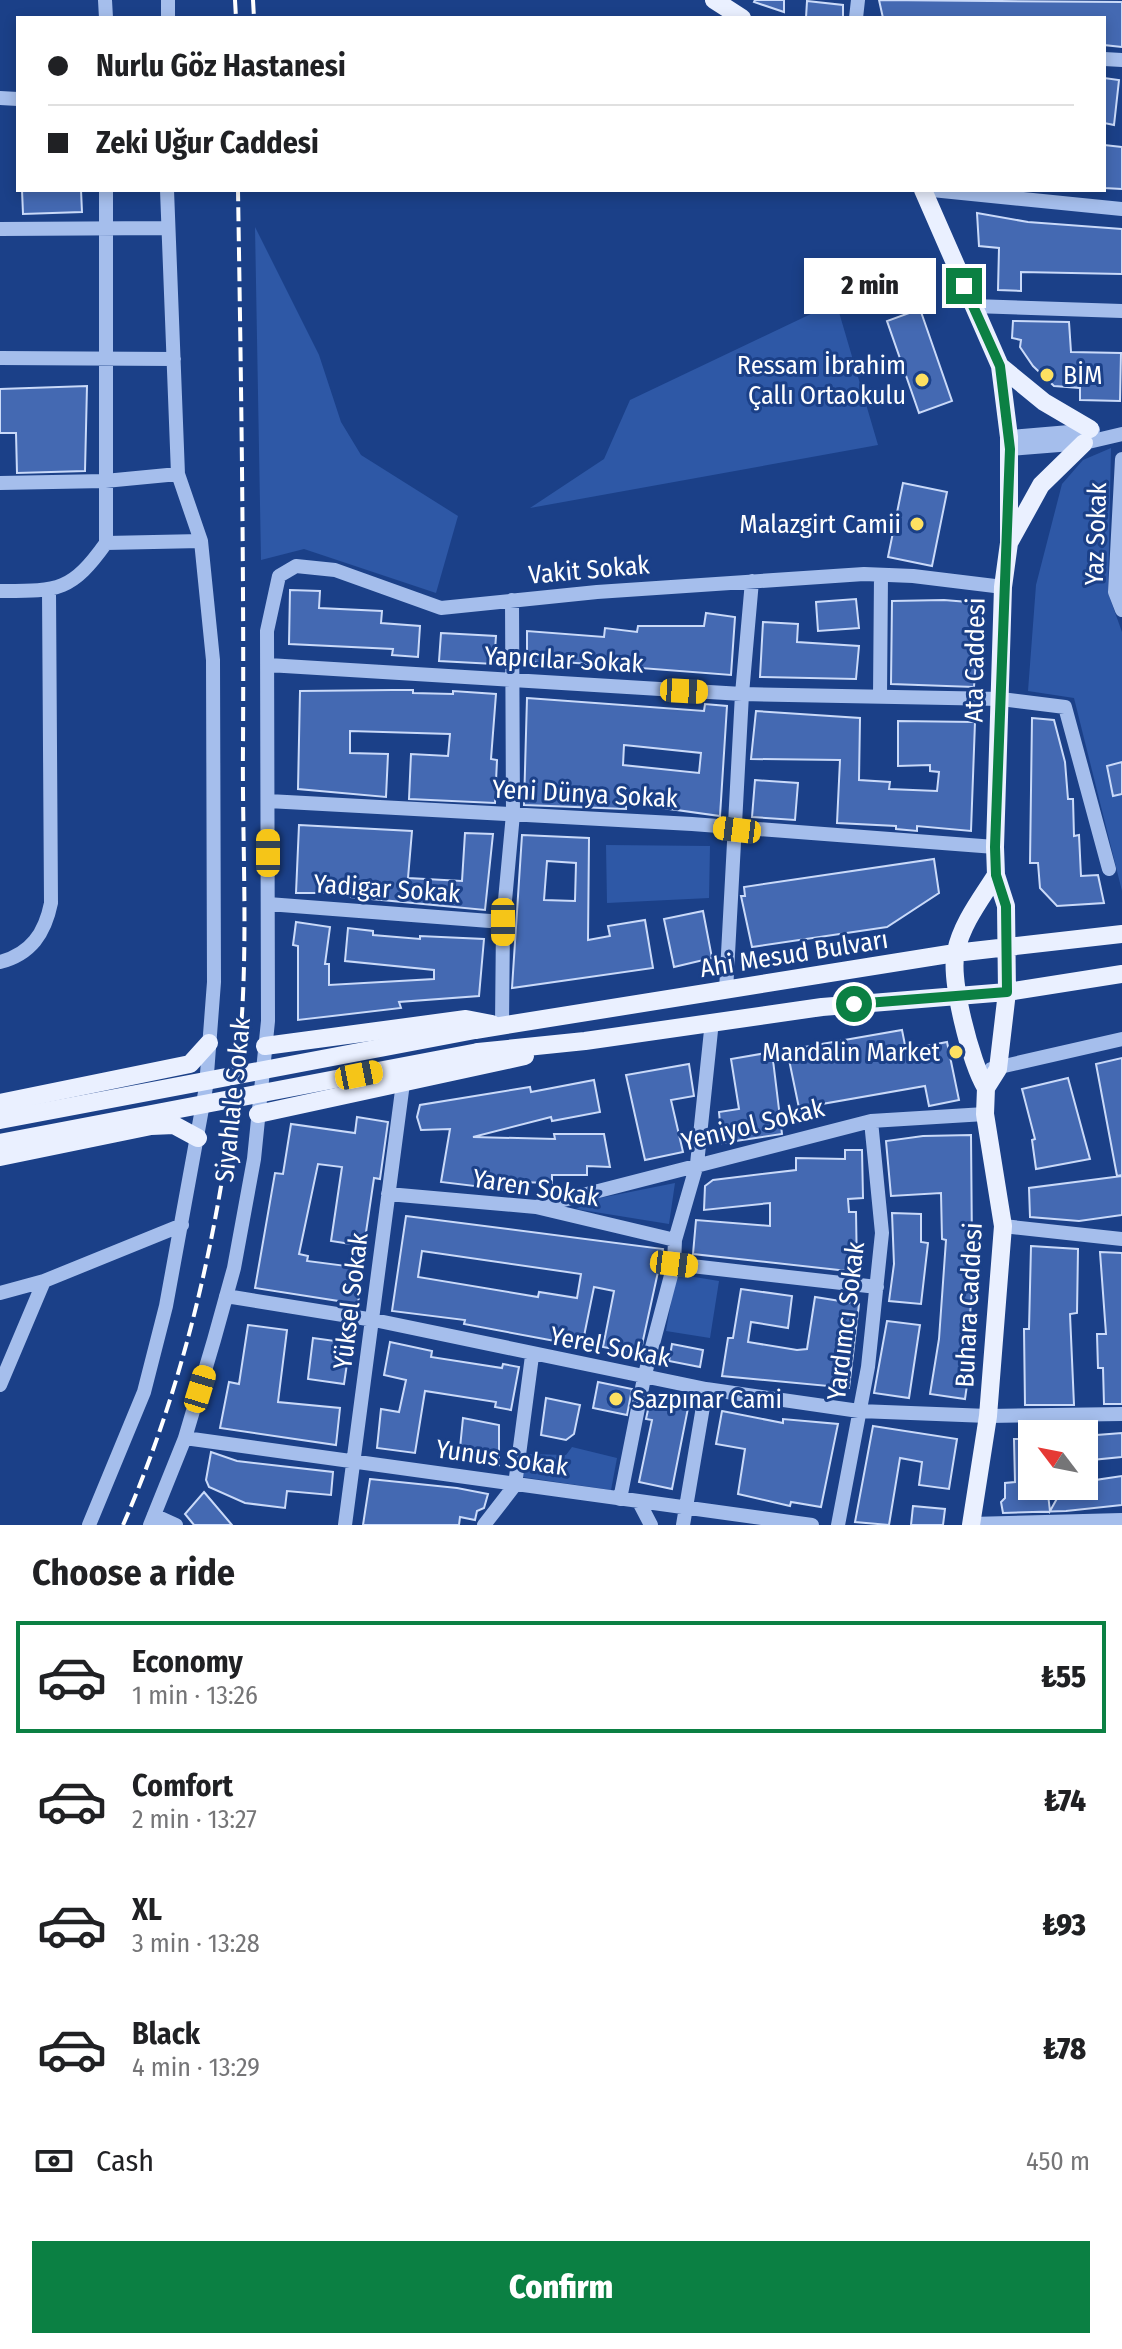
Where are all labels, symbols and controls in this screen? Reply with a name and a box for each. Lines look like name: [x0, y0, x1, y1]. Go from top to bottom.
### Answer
text: Nurlu Göz Hastanesi: [96, 48, 346, 84]
text: Zeki Uğur Caddesi: [96, 125, 319, 161]
callout: 2 min: [804, 258, 936, 314]
route end: [946, 268, 982, 304]
text: 2 min: [841, 270, 899, 301]
place label: Ressam İbrahim Çallı Ortaokulu: [737, 350, 906, 411]
place label: BİM: [1063, 360, 1103, 391]
marker: BİM: [1038, 366, 1056, 384]
marker: Ressam İbrahim Çallı Ortaokulu: [913, 371, 931, 389]
street label: Yaz Sokak: [1079, 481, 1113, 586]
place label: Malazgirt Camii: [739, 509, 901, 540]
marker: Malazgirt Camii: [908, 515, 926, 533]
street label: Vakit Sokak: [527, 549, 652, 591]
street label: Ata Caddesi: [958, 597, 992, 723]
street label: Yapıcılar Sokak: [484, 640, 645, 680]
car: [659, 678, 709, 704]
street label: Yeni Dünya Sokak: [491, 774, 680, 814]
car: [712, 815, 762, 845]
car: [256, 829, 280, 877]
street label: Yadigar Sokak: [313, 868, 462, 910]
car: [491, 898, 515, 946]
street label: Ahi Mesud Bulvarı: [698, 924, 890, 984]
route start: [836, 986, 872, 1022]
street label: Siyahlale Sokak: [209, 1015, 257, 1184]
place label: Mandalin Market: [762, 1037, 940, 1068]
marker: Mandalin Market: [947, 1043, 965, 1061]
car: [333, 1059, 385, 1091]
street label: Yeniyol Sokak: [679, 1092, 828, 1158]
street label: Yaren Sokak: [470, 1163, 602, 1213]
street label: Buhara Caddesi: [949, 1222, 989, 1388]
street label: Yüksel Sokak: [327, 1230, 375, 1371]
street label: Yardımcı Sokak: [821, 1239, 871, 1402]
car: [649, 1249, 699, 1279]
street label: Yerel Sokak: [547, 1320, 673, 1374]
car: [182, 1363, 218, 1415]
place label: Sazpınar Cami: [632, 1384, 782, 1415]
marker: Sazpınar Cami: [607, 1390, 625, 1408]
north arrow: [1018, 1420, 1098, 1500]
map controls: [1018, 1420, 1098, 1500]
street label: Yunus Sokak: [434, 1433, 571, 1483]
text: Choose a ride: [32, 1551, 235, 1595]
icon: car: [36, 1641, 108, 1713]
text: Economy: [132, 1644, 243, 1680]
text: ₺55: [1041, 1659, 1086, 1695]
text: 1 min · 13:26: [132, 1680, 258, 1711]
icon: car: [36, 1765, 108, 1837]
text: Comfort: [132, 1768, 233, 1804]
text: ₺74: [1044, 1783, 1086, 1819]
text: 2 min · 13:27: [132, 1804, 257, 1835]
icon: car: [36, 1889, 108, 1961]
text: XL: [132, 1892, 162, 1928]
text: ₺93: [1042, 1907, 1086, 1943]
text: 3 min · 13:28: [132, 1928, 260, 1959]
icon: car: [36, 2013, 108, 2085]
text: Black: [132, 2016, 200, 2052]
text: ₺78: [1043, 2031, 1086, 2067]
text: 4 min · 13:29: [132, 2052, 260, 2083]
icon: cash: [32, 2139, 76, 2183]
text: Cash: [96, 2143, 154, 2179]
text: 450 m: [1026, 2146, 1090, 2177]
button: Confirm: [32, 2241, 1090, 2333]

